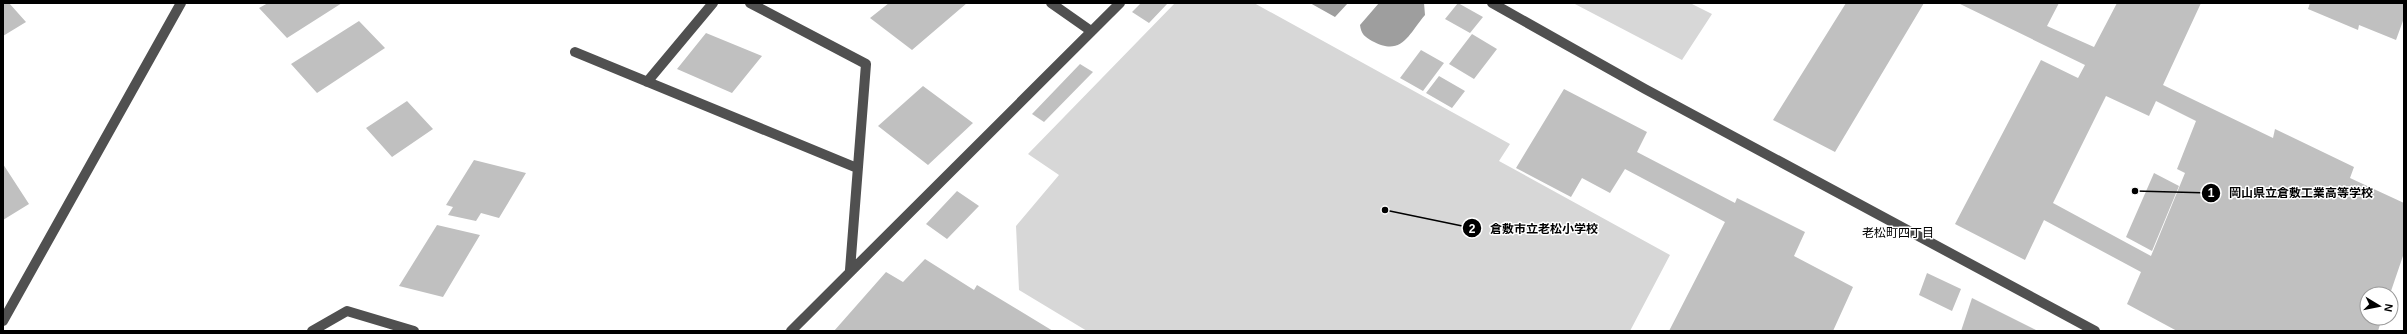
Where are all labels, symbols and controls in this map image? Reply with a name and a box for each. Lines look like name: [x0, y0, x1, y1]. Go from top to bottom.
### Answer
callout: 岡山県立倉敷工業高等学校: [2201, 181, 2381, 205]
text: 1: [2208, 186, 2215, 200]
text: 岡山県立倉敷工業高等学校: [2229, 186, 2373, 200]
callout: 倉敷市立老松小学校: [1462, 216, 1606, 240]
text: 2: [1469, 222, 1476, 236]
text: 倉敷市立老松小学校: [1490, 222, 1598, 236]
district label: 老松町四丁目: [1862, 226, 1934, 240]
north arrow: [2359, 286, 2399, 326]
text: N: [2382, 303, 2395, 313]

